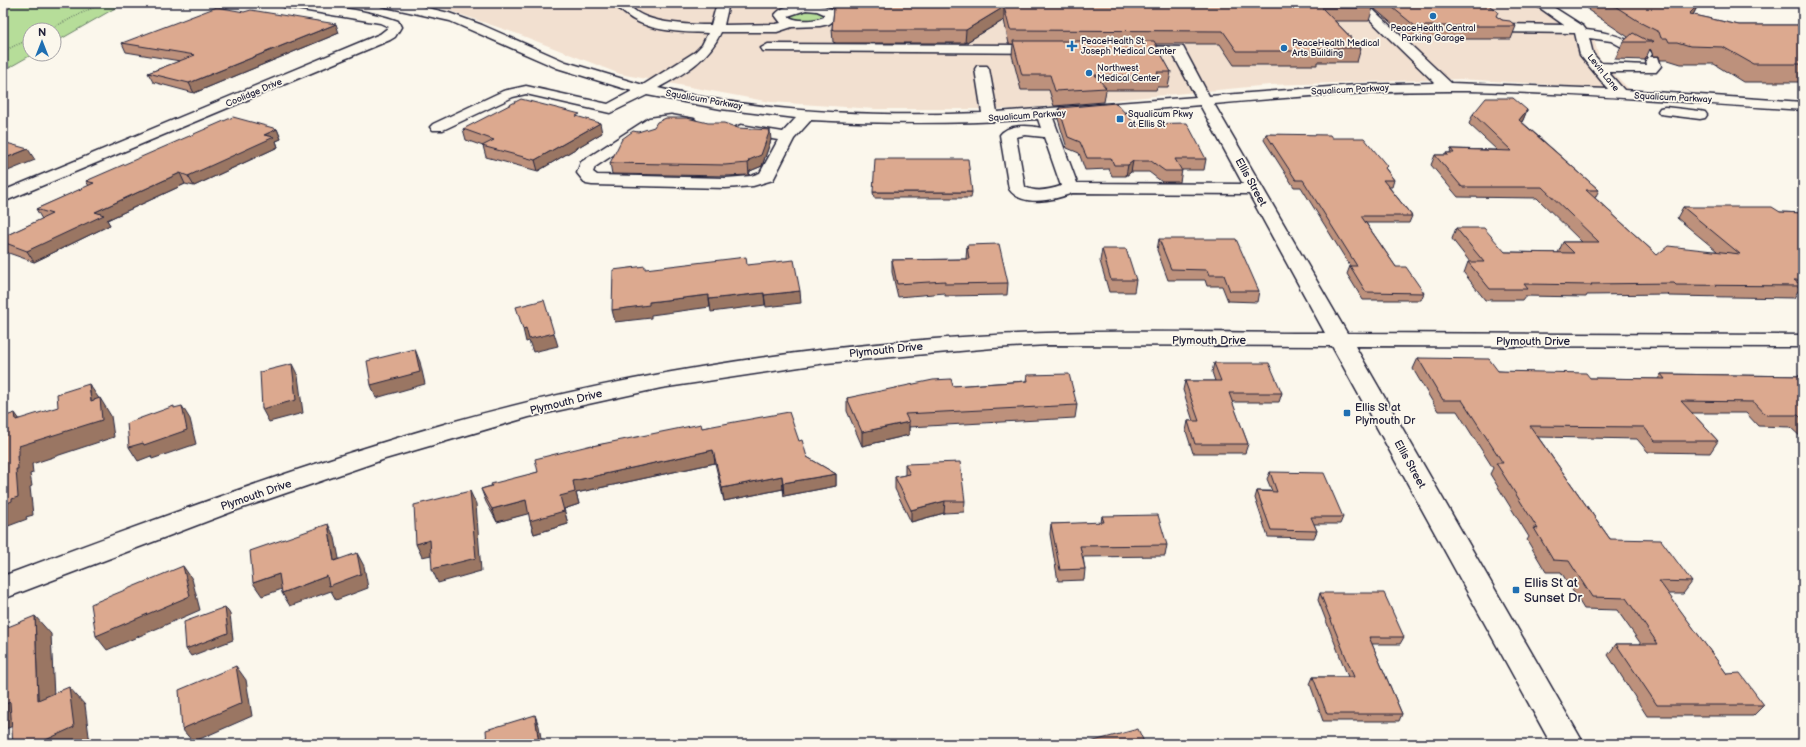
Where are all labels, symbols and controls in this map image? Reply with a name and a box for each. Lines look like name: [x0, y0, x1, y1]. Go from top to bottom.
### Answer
marker: PeaceHealth Central Parking Garage: [1428, 11, 1438, 21]
north arrow: [22, 22, 62, 62]
place label: PeaceHealth Central Parking Garage: [1391, 23, 1475, 44]
text: N: [38, 26, 46, 39]
place label: PeaceHealth St. Joseph Medical Center: [1081, 36, 1176, 57]
place label: PeaceHealth Medical Arts Building: [1292, 38, 1379, 59]
marker: PeaceHealth St. Joseph Medical Center: [1066, 40, 1078, 52]
marker: PeaceHealth Medical Arts Building: [1279, 43, 1289, 53]
street label: Levin Lane: [1585, 52, 1622, 94]
place label: Northwest Medical Center: [1097, 63, 1160, 84]
marker: Northwest Medical Center: [1084, 68, 1094, 78]
street label: Coolidge Drive: [224, 76, 284, 110]
street label: Squalicum Parkway: [1311, 82, 1390, 98]
street label: Squalicum Parkway: [665, 88, 744, 112]
street label: Squalicum Parkway: [1634, 90, 1713, 106]
street label: Squalicum Parkway: [988, 108, 1067, 124]
place label: Squalicum Pkwy at Ellis St: [1128, 109, 1194, 130]
marker: Squalicum Pkwy at Ellis St: [1115, 114, 1125, 124]
street label: Ellis Street: [1232, 156, 1270, 209]
street label: Plymouth Drive: [1172, 334, 1246, 347]
street label: Plymouth Drive: [1496, 335, 1570, 348]
street label: Plymouth Drive: [849, 340, 924, 360]
street label: Plymouth Drive: [529, 387, 604, 417]
place label: Ellis St at Plymouth Dr: [1355, 401, 1416, 427]
marker: Ellis St at Plymouth Dr: [1342, 408, 1352, 418]
street label: Ellis Street: [1391, 438, 1429, 491]
street label: Plymouth Drive: [219, 477, 294, 513]
place label: Ellis St at Sunset Dr: [1524, 575, 1583, 606]
marker: Ellis St at Sunset Dr: [1511, 585, 1521, 595]

